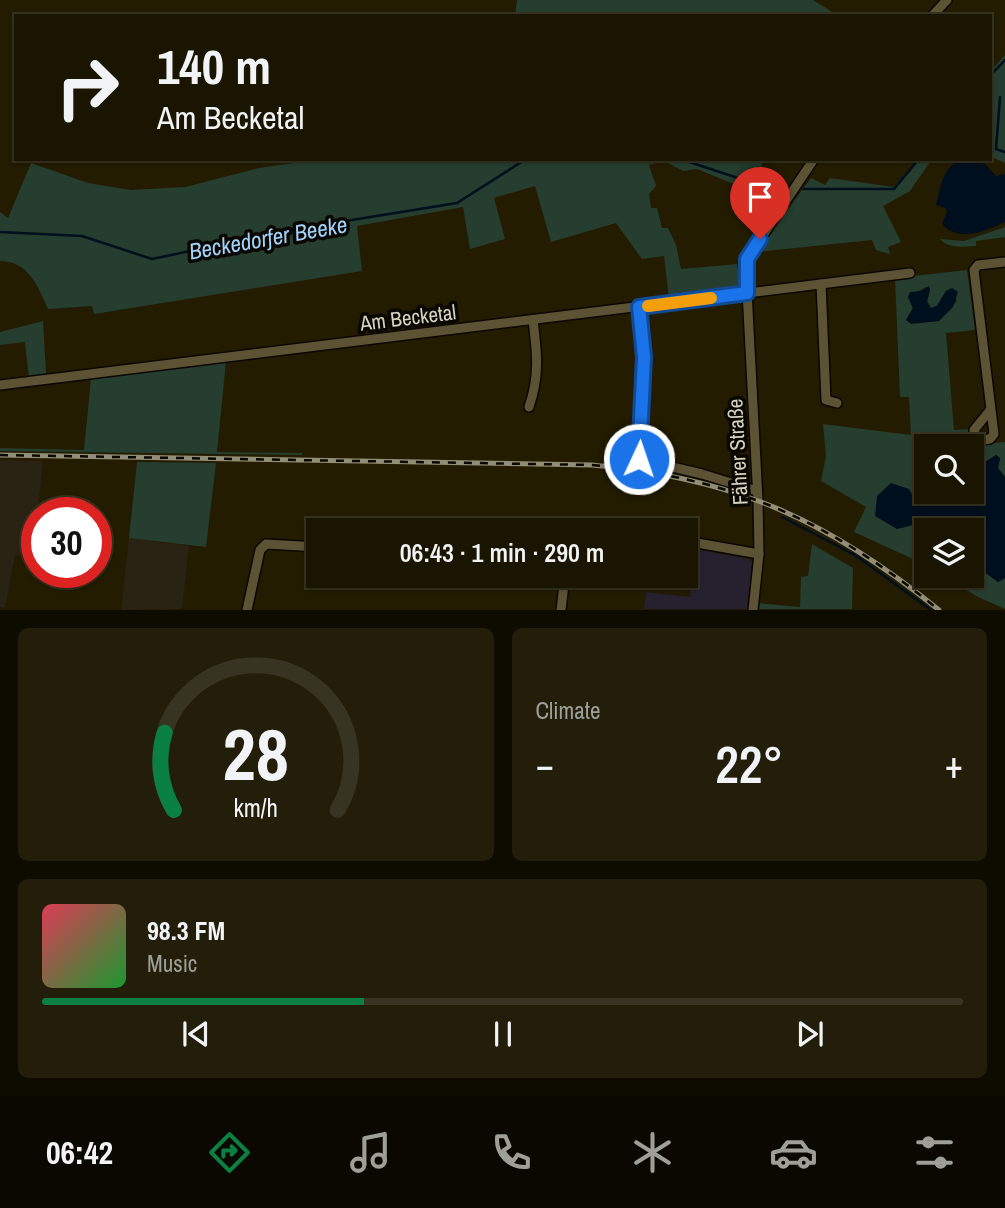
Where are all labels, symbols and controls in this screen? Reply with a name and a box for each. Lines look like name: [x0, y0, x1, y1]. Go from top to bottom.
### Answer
text: 140 m: [157, 33, 271, 99]
icon: right: [42, 42, 133, 133]
text: Am Becketal: [157, 96, 304, 139]
pin: [730, 167, 790, 239]
icon: arrive: [741, 178, 779, 216]
water label: Beckedorfer Beeke: [186, 208, 350, 267]
street label: Am Becketal: [357, 297, 458, 338]
street label: Fährer Straße: [720, 398, 755, 506]
position arrow: [602, 422, 676, 496]
map controls: [914, 434, 984, 588]
button: search: [914, 434, 984, 504]
speed limit sign: 30: [21, 497, 112, 588]
button: layers: [914, 518, 984, 588]
text: 06:43 · 1 min · 290 m: [400, 535, 604, 570]
text: Climate: [536, 695, 600, 726]
text: 28: [223, 706, 289, 804]
text: 22°: [715, 729, 783, 799]
text: −: [536, 739, 554, 790]
text: +: [945, 739, 963, 790]
text: km/h: [234, 791, 278, 825]
text: 98.3 FM: [147, 913, 225, 948]
text: Music: [147, 948, 197, 979]
icon: previous: [177, 1015, 215, 1053]
icon: pause: [484, 1015, 522, 1053]
icon: next: [791, 1015, 829, 1053]
icon: directions: [205, 1128, 254, 1177]
icon: music: [346, 1128, 395, 1177]
icon: phone: [487, 1128, 536, 1177]
icon: climate: [628, 1128, 677, 1177]
icon: car: [769, 1128, 818, 1177]
icon: filters: [910, 1128, 959, 1177]
text: 06:42: [46, 1131, 113, 1174]

